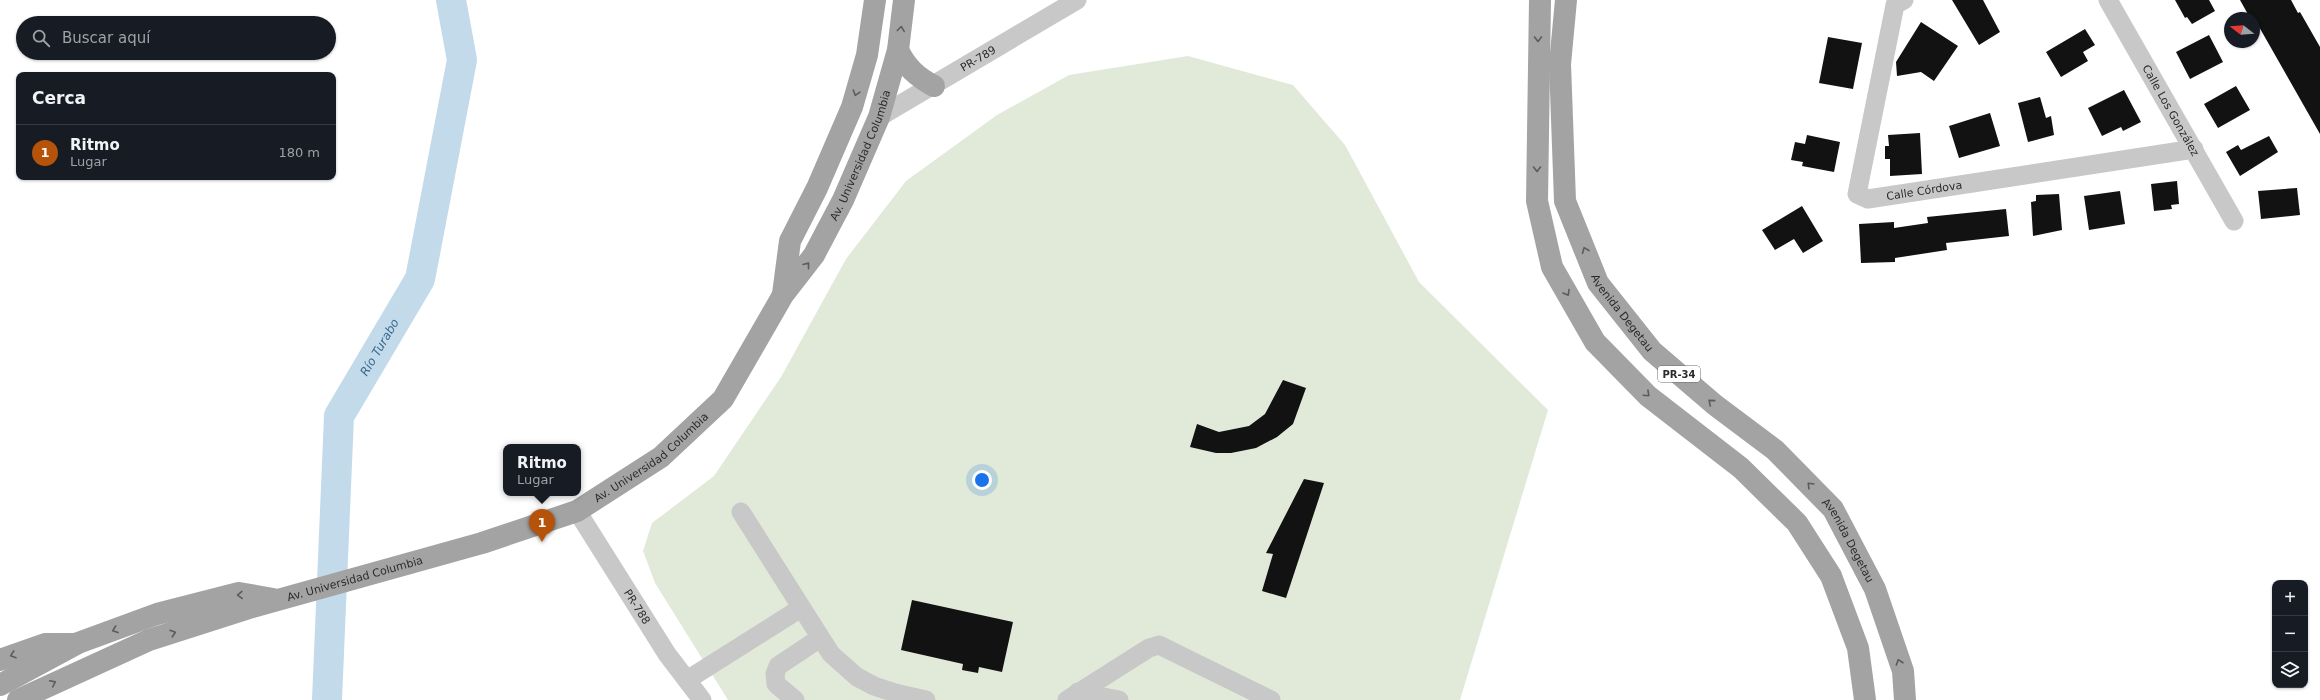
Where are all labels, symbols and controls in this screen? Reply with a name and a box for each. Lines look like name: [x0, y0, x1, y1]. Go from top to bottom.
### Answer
north arrow: [2224, 12, 2260, 48]
search box: [16, 16, 336, 60]
one-way arrow: [896, 26, 905, 32]
icon: search: [30, 27, 52, 49]
text: Buscar aquí: [62, 29, 150, 47]
one-way arrow: [1534, 36, 1542, 42]
street label: PR-789: [958, 43, 998, 74]
street label: Calle Los González: [2140, 62, 2202, 159]
text: Cerca: [32, 88, 86, 108]
street label: Av. Universidad Columbia: [827, 88, 893, 223]
one-way arrow: [852, 89, 861, 96]
text: Ritmo: [70, 136, 120, 154]
text: 1: [40, 145, 50, 160]
text: 180 m: [278, 145, 320, 160]
text: Lugar: [70, 154, 107, 169]
one-way arrow: [1533, 166, 1541, 172]
street label: Calle Córdova: [1885, 178, 1963, 203]
one-way arrow: [1581, 246, 1589, 253]
one-way arrow: [802, 262, 809, 269]
street label: Avenida Degetau: [1589, 272, 1656, 354]
one-way arrow: [1562, 289, 1569, 296]
water label: Río Turabo: [357, 316, 402, 378]
road number: PR-34: [1658, 366, 1700, 382]
one-way arrow: [1642, 390, 1650, 397]
one-way arrow: [1708, 399, 1716, 406]
street label: Av. Universidad Columbia: [592, 410, 711, 505]
popup: [503, 444, 581, 496]
text: Ritmo: [517, 454, 567, 472]
your location: [972, 470, 992, 490]
text: Lugar: [517, 472, 554, 487]
one-way arrow: [1807, 482, 1815, 490]
street label: Avenida Degetau: [1820, 495, 1877, 585]
pin: 1: [529, 509, 555, 542]
street label: Av. Universidad Columbia: [285, 553, 424, 604]
map controls: [2272, 580, 2308, 688]
button: +: [2272, 580, 2308, 616]
street label: PR-788: [621, 587, 653, 627]
one-way arrow: [236, 590, 243, 599]
button: −: [2272, 616, 2308, 652]
one-way arrow: [112, 625, 119, 633]
one-way arrow: [169, 629, 176, 638]
one-way arrow: [10, 650, 17, 659]
button: layers: [2272, 652, 2308, 688]
one-way arrow: [1896, 658, 1904, 665]
one-way arrow: [49, 680, 56, 688]

